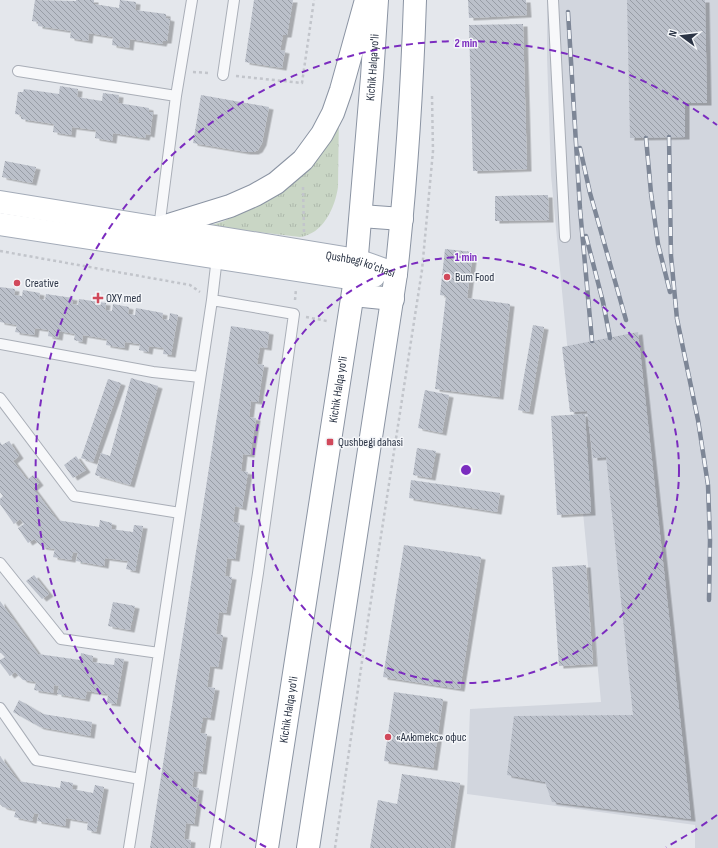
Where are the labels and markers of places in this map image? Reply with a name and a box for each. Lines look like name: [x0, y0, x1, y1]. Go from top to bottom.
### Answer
place label: Bum Food: [455, 270, 494, 285]
marker: Bum Food: [442, 272, 452, 282]
place label: Creative: [25, 276, 59, 291]
marker: Creative: [12, 278, 22, 288]
place label: OXY med: [106, 291, 141, 306]
marker: OXY med: [93, 293, 103, 303]
place label: Qushbegi dahasi: [338, 435, 403, 450]
marker: Qushbegi dahasi: [325, 437, 335, 447]
centre of rings: [459, 463, 473, 477]
place label: «Алютекс» офис: [396, 730, 467, 745]
marker: «Алютекс» офис: [383, 732, 393, 742]

